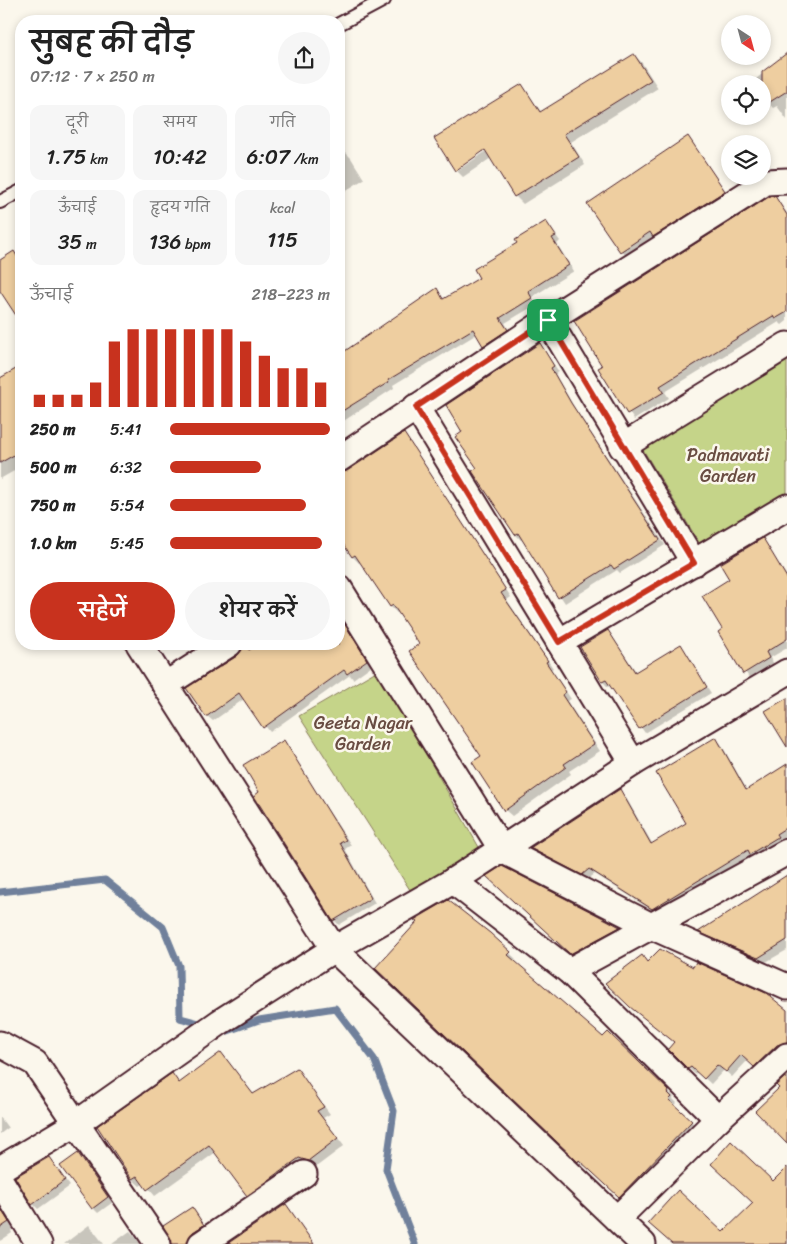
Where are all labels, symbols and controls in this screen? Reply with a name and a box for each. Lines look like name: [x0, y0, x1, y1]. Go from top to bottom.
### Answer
north arrow: [721, 15, 771, 65]
map controls: [721, 15, 771, 185]
text: सुबह की दौड़: [30, 18, 193, 67]
button: share: [278, 32, 330, 84]
text: 07:12 · 7 × 250 m: [30, 62, 155, 91]
button: locate: [721, 75, 771, 125]
text: दूरी: [66, 110, 88, 135]
text: समय: [163, 110, 197, 135]
text: गति: [270, 110, 295, 135]
button: layers: [721, 135, 771, 185]
text: 1.75: [46, 138, 87, 176]
text: 10:42: [153, 138, 207, 176]
text: 6:07: [246, 138, 290, 176]
text: km: [87, 147, 108, 172]
text: /km: [290, 147, 319, 172]
text: ऊँचाई: [59, 195, 96, 220]
text: हृदय गति: [150, 195, 210, 220]
text: kcal: [270, 196, 295, 221]
text: 115: [267, 221, 298, 259]
text: 35: [58, 223, 82, 261]
text: 136: [149, 223, 181, 261]
text: m: [82, 232, 97, 257]
text: bpm: [181, 232, 211, 257]
text: ऊँचाई: [30, 280, 73, 309]
text: 218–223 m: [251, 280, 330, 309]
pin: [527, 299, 569, 341]
icon: arrive: [534, 306, 562, 334]
text: 250 m: [30, 415, 76, 444]
text: 5:41: [110, 415, 141, 444]
park label: Padmavati Garden: [687, 439, 770, 492]
text: 500 m: [30, 453, 76, 482]
text: 6:32: [110, 453, 142, 482]
text: 750 m: [30, 491, 75, 520]
text: 5:54: [110, 491, 144, 520]
text: 1.0 km: [30, 529, 77, 558]
text: 5:45: [110, 529, 144, 558]
button: सहेजें: [30, 582, 175, 640]
button: शेयर करें: [185, 582, 330, 640]
park label: Geeta Nagar Garden: [314, 707, 414, 760]

